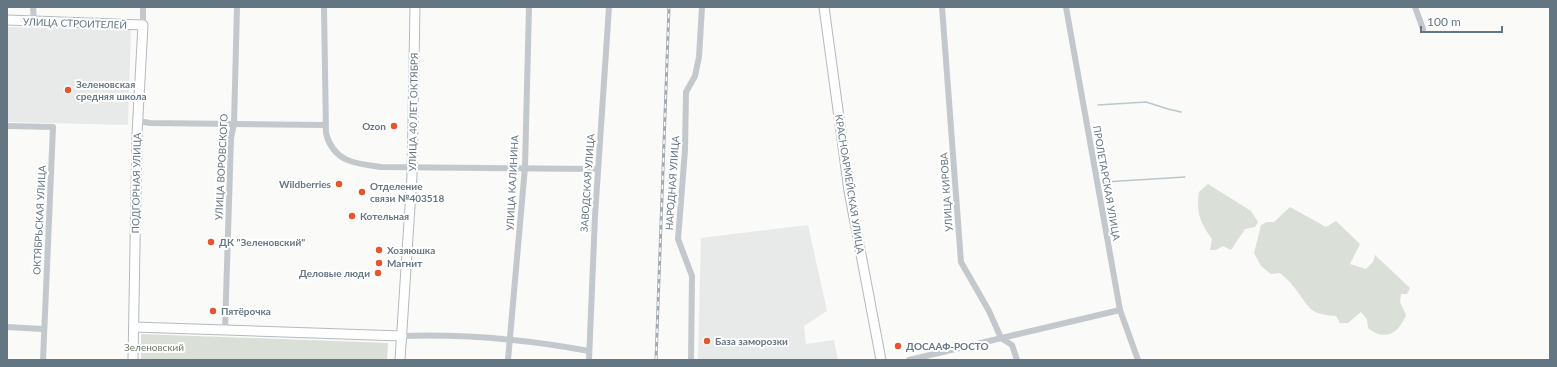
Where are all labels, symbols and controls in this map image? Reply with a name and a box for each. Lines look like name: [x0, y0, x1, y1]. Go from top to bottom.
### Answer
scale bar: [1421, 8, 1502, 34]
text: 100 m: [1427, 14, 1461, 29]
street label: УЛИЦА СТРОИТЕЛЕЙ: [23, 15, 127, 31]
street label: УЛИЦА 40 ЛЕТ ОКТЯБРЯ: [406, 52, 420, 172]
place label: Зеленовская средняя школа: [76, 78, 147, 102]
marker: Зеленовская средняя школа: [63, 85, 73, 95]
street label: УЛИЦА ВОРОВСКОГО: [212, 113, 230, 221]
street label: КРАСНОАРМЕЙСКАЯ УЛИЦА: [833, 113, 867, 255]
place label: Ozon: [362, 120, 386, 132]
marker: Ozon: [389, 121, 399, 131]
street label: ПРОЛЕТАРСКАЯ УЛИЦА: [1091, 125, 1123, 242]
street label: ПОДГОРНАЯ УЛИЦА: [129, 132, 143, 233]
street label: ЗАВОДСКАЯ УЛИЦА: [578, 133, 596, 233]
street label: УЛИЦА КАЛИНИНА: [504, 135, 521, 231]
street label: НАРОДНАЯ УЛИЦА: [663, 135, 681, 231]
street label: УЛИЦА КИРОВА: [937, 152, 955, 232]
street label: ОКТЯБРЬСКАЯ УЛИЦА: [30, 165, 48, 275]
place label: Wildberries: [279, 178, 332, 190]
marker: Wildberries: [334, 179, 344, 189]
place label: Отделение связи №403518: [370, 180, 444, 204]
marker: Отделение связи №403518: [357, 187, 367, 197]
place label: Котельная: [360, 210, 409, 222]
marker: Котельная: [347, 211, 357, 221]
place label: ДК "Зеленовский": [219, 236, 305, 248]
marker: ДК "Зеленовский": [206, 237, 216, 247]
place label: Хозяюшка: [387, 244, 435, 256]
marker: Хозяюшка: [374, 245, 384, 255]
place label: Магнит: [387, 257, 423, 269]
marker: Магнит: [374, 258, 384, 268]
place label: Деловые люди: [299, 267, 370, 279]
marker: Деловые люди: [373, 268, 383, 278]
place label: Пятёрочка: [221, 305, 271, 317]
marker: Пятёрочка: [208, 306, 218, 316]
place label: База заморозки: [715, 335, 788, 347]
marker: База заморозки: [702, 336, 712, 346]
place label: ДОСААФ-РОСТО: [906, 340, 989, 352]
park label: Зеленовский: [124, 341, 184, 353]
marker: ДОСААФ-РОСТО: [893, 341, 903, 351]

